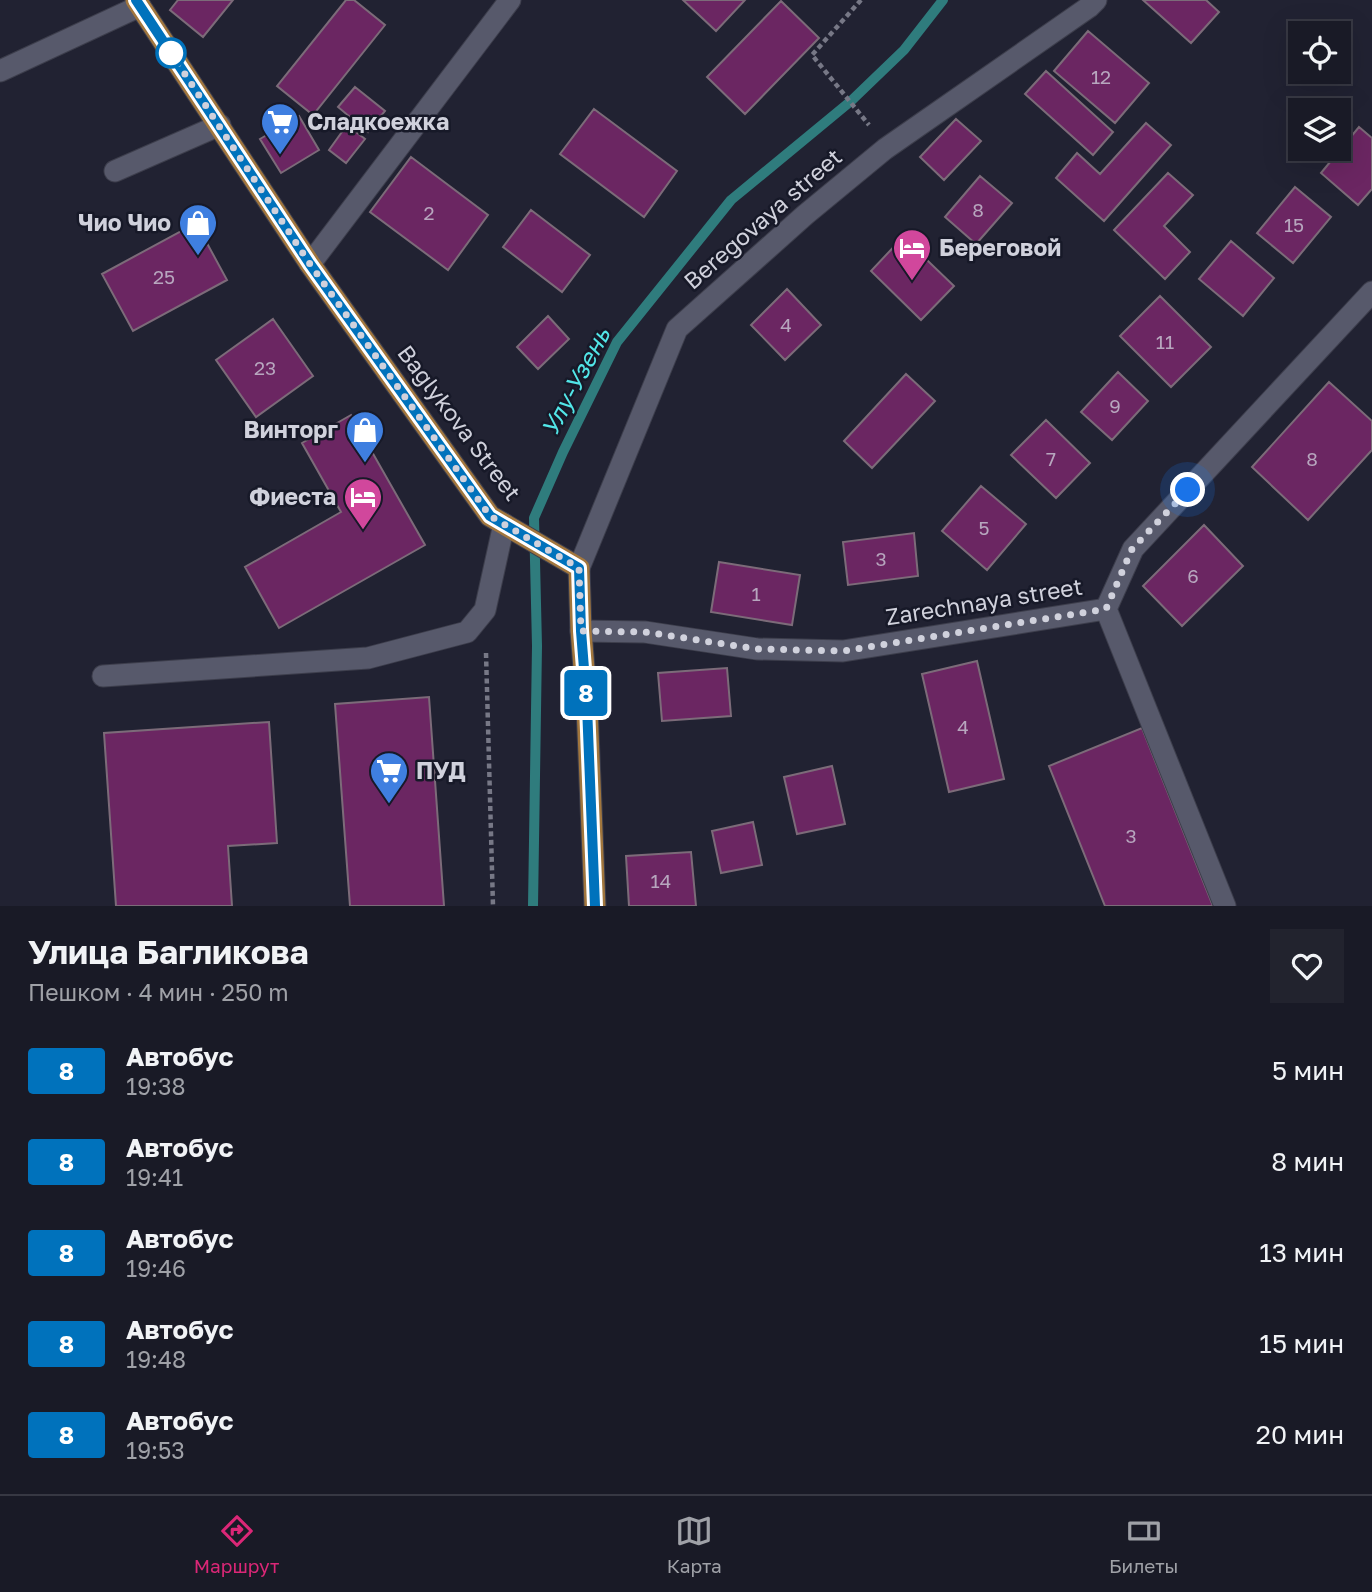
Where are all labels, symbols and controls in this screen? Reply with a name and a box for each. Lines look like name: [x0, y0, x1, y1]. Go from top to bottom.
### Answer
map controls: [1288, 21, 1351, 161]
button: locate: [1288, 21, 1351, 84]
unlabelled marker: [156, 38, 186, 68]
house number: 12: [1091, 65, 1111, 88]
button: layers: [1288, 98, 1351, 161]
supermarket icon: Сладкоежка: [259, 101, 301, 156]
place label: Сладкоежка: [307, 107, 449, 135]
street label: Beregovaya street: [678, 142, 847, 294]
house number: 8: [972, 198, 984, 221]
house number: 2: [423, 201, 435, 224]
shop icon: Чио Чио: [177, 202, 219, 257]
place label: Чио Чио: [78, 208, 171, 236]
house number: 15: [1284, 213, 1304, 236]
hotel icon: Береговой: [891, 227, 933, 282]
place label: Береговой: [939, 233, 1061, 261]
house number: 25: [153, 265, 175, 288]
house number: 4: [780, 313, 792, 336]
water label: Улу-Узень: [534, 321, 617, 441]
house number: 11: [1156, 330, 1174, 353]
street label: Baglykova Street: [392, 339, 527, 506]
house number: 23: [254, 356, 276, 379]
house number: 9: [1109, 394, 1121, 417]
shop icon: Винторг: [344, 409, 386, 464]
place label: Винторг: [243, 415, 338, 443]
house number: 7: [1046, 447, 1056, 470]
house number: 8: [1306, 447, 1318, 470]
your location: [1170, 472, 1205, 507]
hotel icon: Фиеста: [342, 476, 384, 531]
place label: Фиеста: [249, 482, 336, 510]
house number: 5: [978, 516, 990, 539]
house number: 3: [875, 547, 887, 570]
house number: 6: [1187, 564, 1199, 587]
street label: Zarechnaya street: [883, 572, 1084, 630]
house number: 1: [751, 582, 761, 605]
line badge: 8: [563, 670, 609, 716]
text: 8: [578, 678, 594, 707]
house number: 4: [957, 715, 969, 738]
supermarket icon: ПУД: [368, 750, 410, 805]
place label: ПУД: [416, 756, 466, 784]
house number: 3: [1125, 824, 1137, 847]
house number: 14: [651, 869, 671, 892]
button: heart: [1270, 929, 1344, 1003]
text: Улица Багликова: [28, 932, 309, 971]
text: Пешком · 4 мин · 250 m: [28, 978, 289, 1006]
text: Автобус: [126, 1041, 233, 1072]
text: 5 мин: [1272, 1055, 1344, 1086]
text: 8: [59, 1056, 74, 1085]
text: 19:38: [126, 1072, 185, 1100]
text: Автобус: [126, 1132, 233, 1163]
text: 8 мин: [1271, 1146, 1344, 1177]
text: 8: [59, 1147, 74, 1176]
text: 19:41: [126, 1163, 183, 1191]
text: Автобус: [126, 1223, 233, 1254]
text: 13 мин: [1259, 1237, 1344, 1268]
text: 8: [59, 1238, 74, 1267]
text: 19:46: [126, 1254, 186, 1282]
text: Автобус: [126, 1314, 233, 1345]
text: 15 мин: [1259, 1328, 1344, 1359]
text: 8: [59, 1329, 74, 1358]
text: 19:48: [126, 1345, 186, 1373]
text: Автобус: [126, 1405, 233, 1436]
text: 20 мин: [1256, 1419, 1344, 1450]
text: 8: [59, 1420, 74, 1449]
text: 19:53: [126, 1436, 185, 1464]
tab: Маршрут: [194, 1512, 279, 1577]
tab: Карта: [667, 1512, 722, 1577]
tab: Билеты: [1109, 1512, 1178, 1577]

